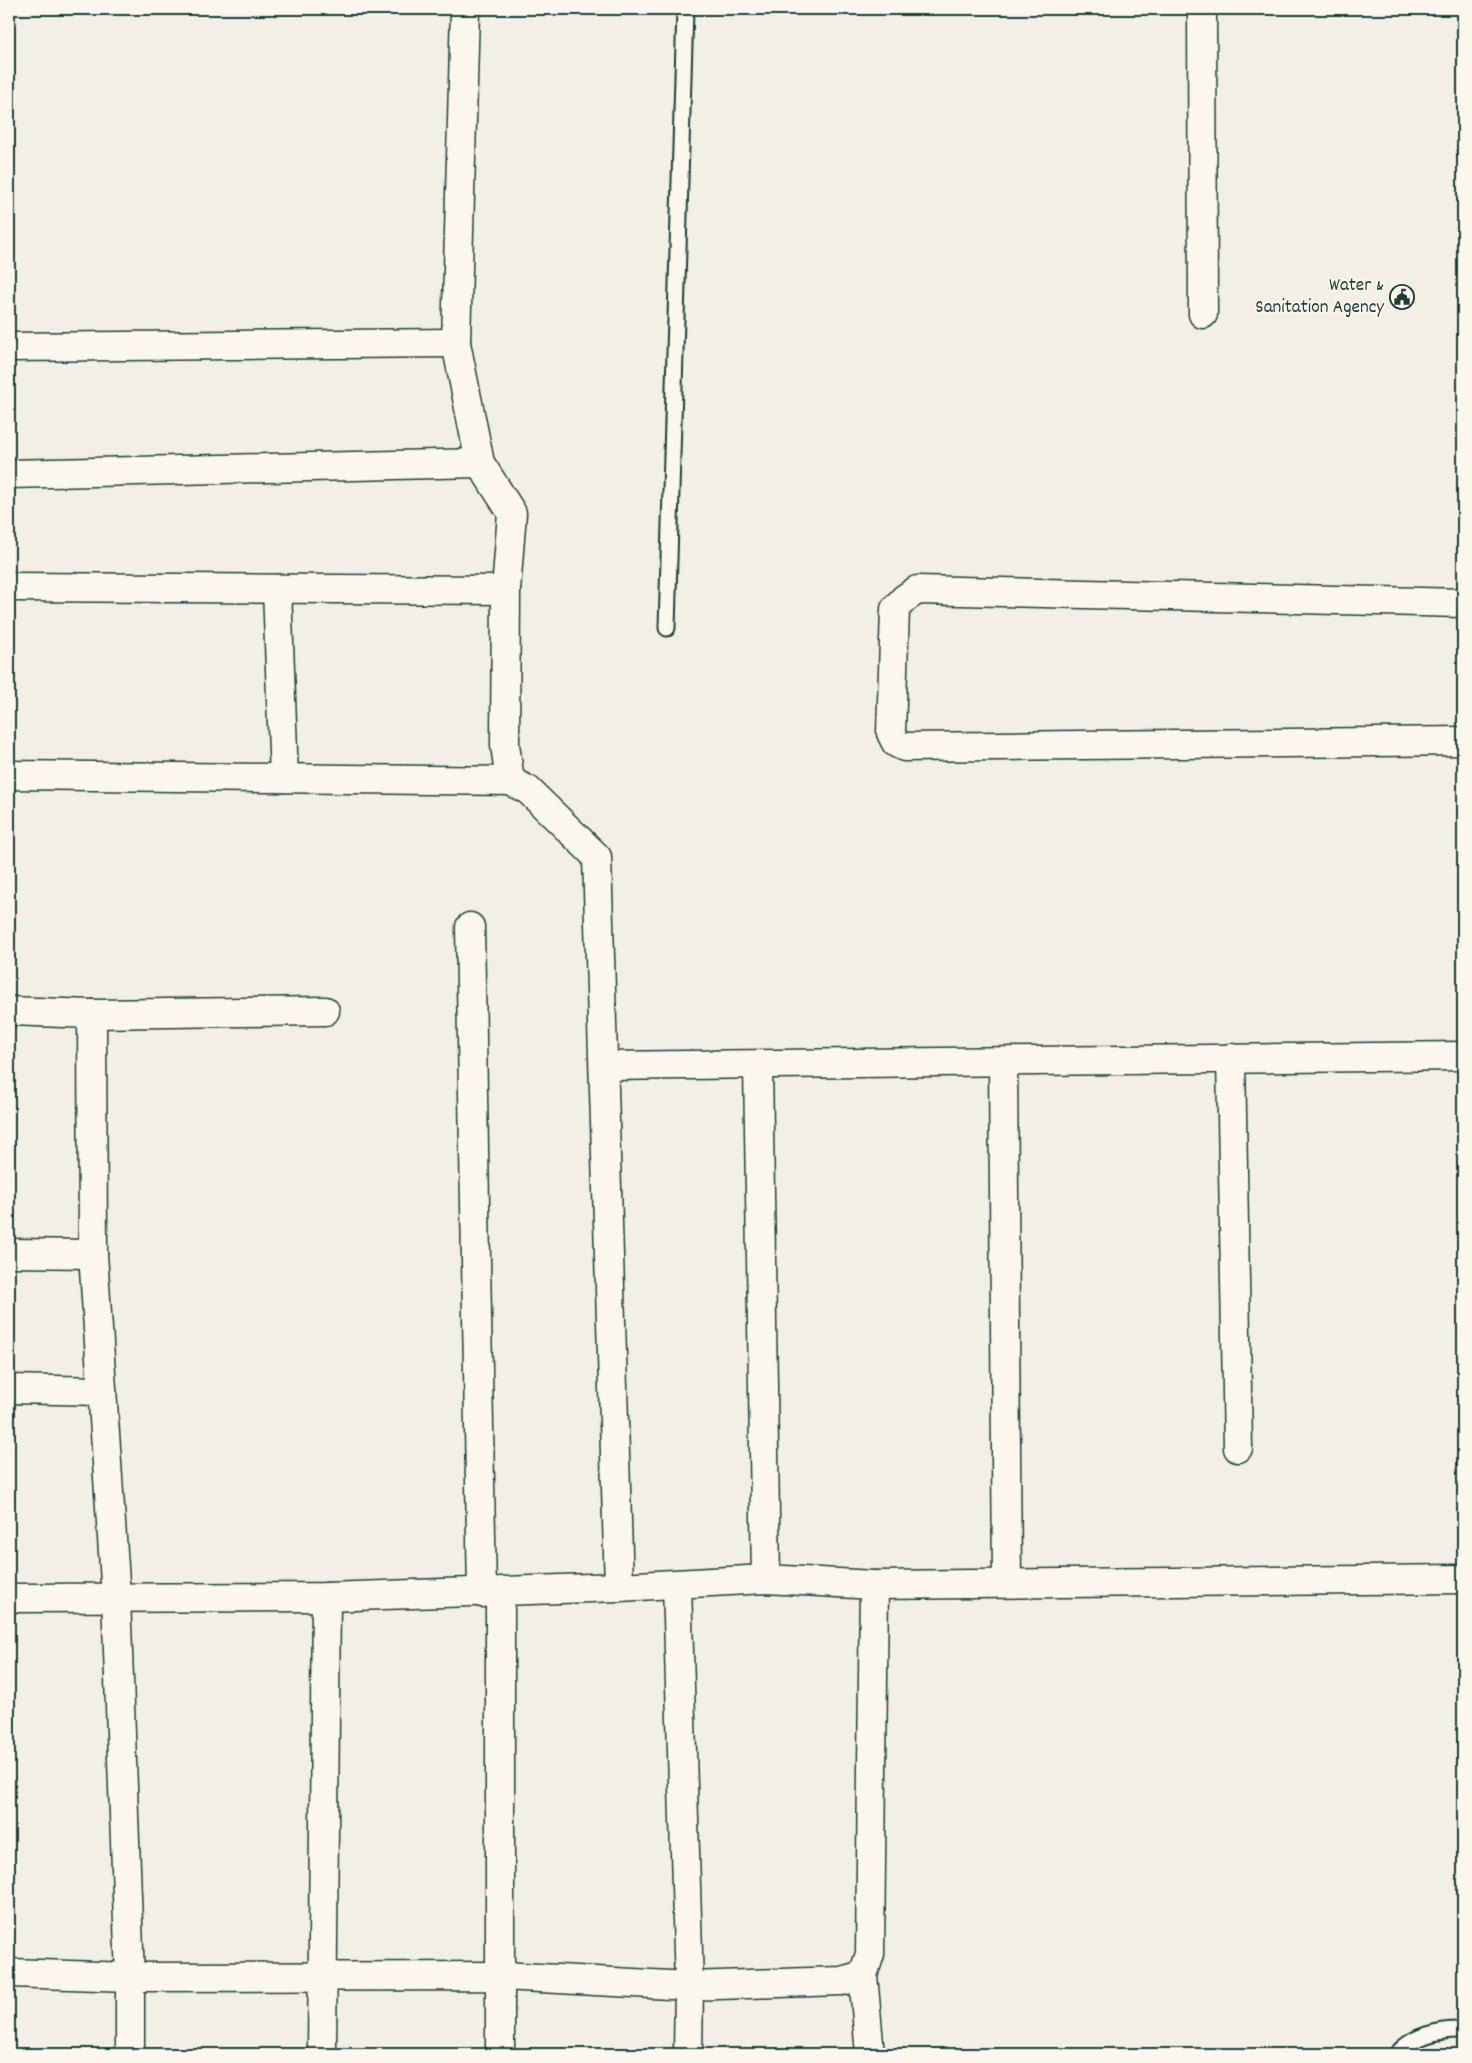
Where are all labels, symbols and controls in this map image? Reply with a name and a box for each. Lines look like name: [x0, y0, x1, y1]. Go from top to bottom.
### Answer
place label: Water & Sanitation Agency: [1255, 273, 1384, 322]
public building icon: Water & Sanitation Agency: [1389, 284, 1415, 310]

